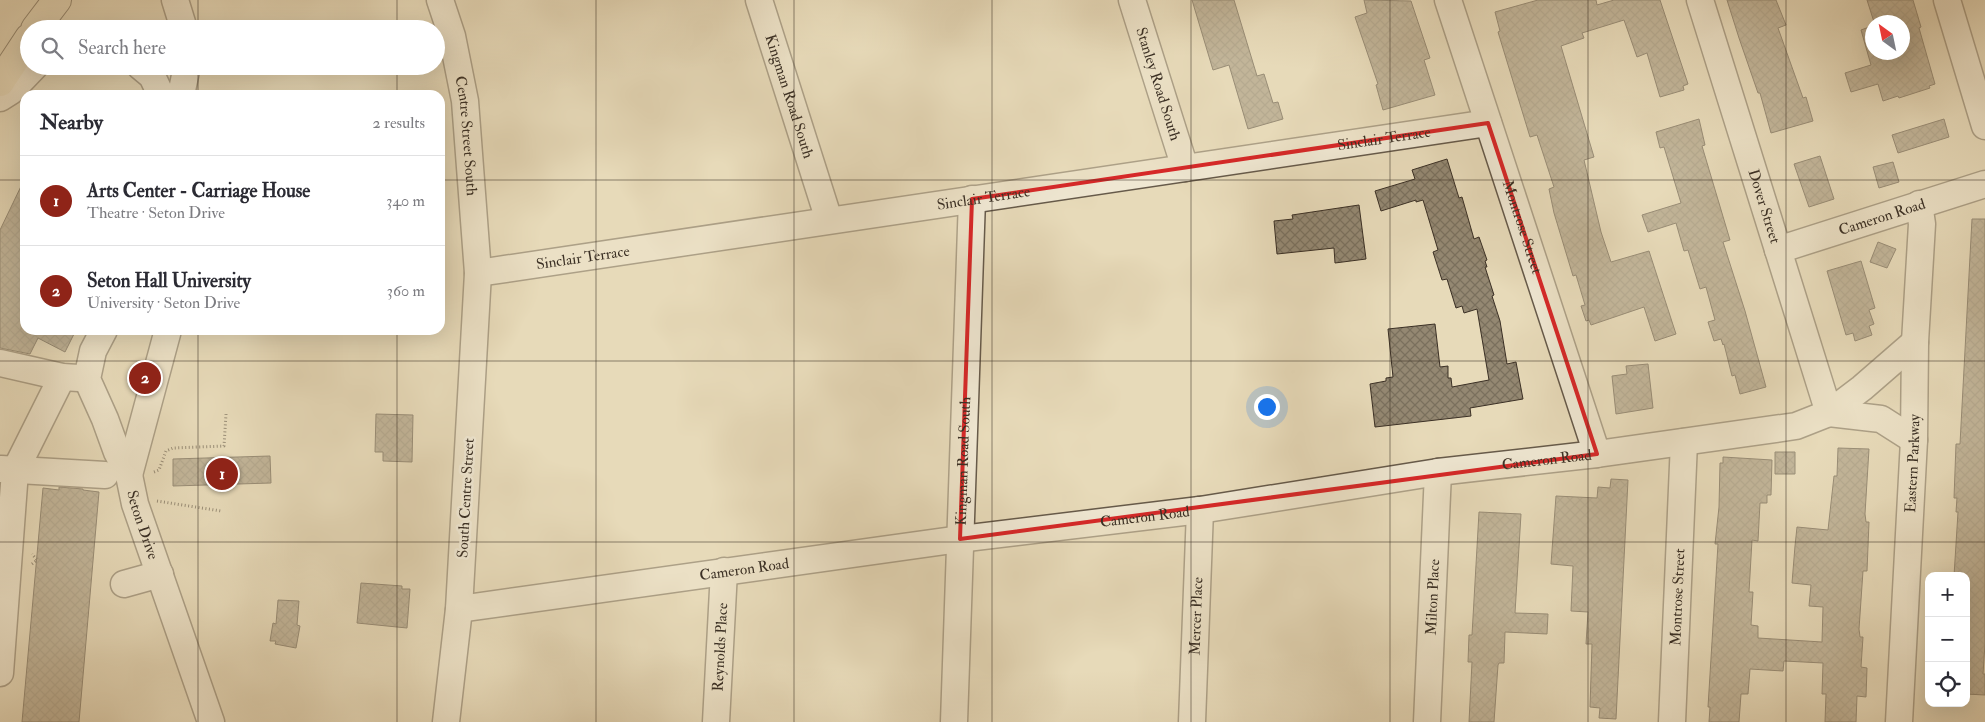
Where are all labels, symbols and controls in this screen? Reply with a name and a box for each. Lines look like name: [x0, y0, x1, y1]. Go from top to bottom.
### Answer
north arrow: [1865, 15, 1910, 60]
search box: [20, 20, 445, 75]
street label: Stanley Road South: [1132, 25, 1185, 143]
street label: Kingman Road South: [761, 32, 818, 161]
icon: search: [38, 34, 66, 62]
text: Search here: [78, 36, 166, 60]
street label: Centre Street South: [451, 74, 482, 196]
text: Nearby: [40, 109, 103, 136]
text: 2 results: [372, 113, 425, 133]
street label: Sinclair Terrace: [1336, 122, 1432, 155]
street label: Dover Street: [1744, 167, 1785, 246]
street label: Montrose Street: [1498, 178, 1547, 277]
text: Arts Center - Carriage House: [87, 179, 310, 203]
street label: Sinclair Terrace: [936, 182, 1031, 214]
text: 1: [53, 191, 59, 211]
text: 340 m: [386, 191, 425, 211]
street label: Cameron Road: [1836, 194, 1928, 240]
text: Theatre · Seton Drive: [87, 203, 225, 223]
street label: Sinclair Terrace: [535, 241, 631, 274]
text: Seton Hall University: [87, 269, 251, 293]
text: 2: [52, 281, 60, 301]
text: 360 m: [387, 281, 425, 301]
text: University · Seton Drive: [87, 293, 240, 313]
pin: 2: [129, 359, 161, 397]
your location: [1254, 394, 1280, 420]
street label: Kingman Road South: [951, 396, 975, 526]
street label: Eastern Parkway: [1901, 413, 1924, 513]
street label: South Centre Street: [453, 437, 479, 558]
street label: Cameron Road: [1501, 445, 1593, 474]
pin: 1: [206, 455, 238, 493]
street label: Seton Drive: [123, 489, 163, 562]
street label: Cameron Road: [1099, 502, 1191, 532]
street label: Montrose Street: [1666, 548, 1689, 646]
street label: Cameron Road: [698, 553, 791, 585]
street label: Milton Place: [1421, 559, 1444, 636]
map controls: [1925, 572, 1970, 707]
button: +: [1925, 572, 1970, 617]
street label: Mercer Place: [1185, 577, 1207, 656]
street label: Reynolds Place: [708, 602, 732, 692]
button: −: [1925, 617, 1970, 662]
button: locate: [1925, 662, 1970, 707]

